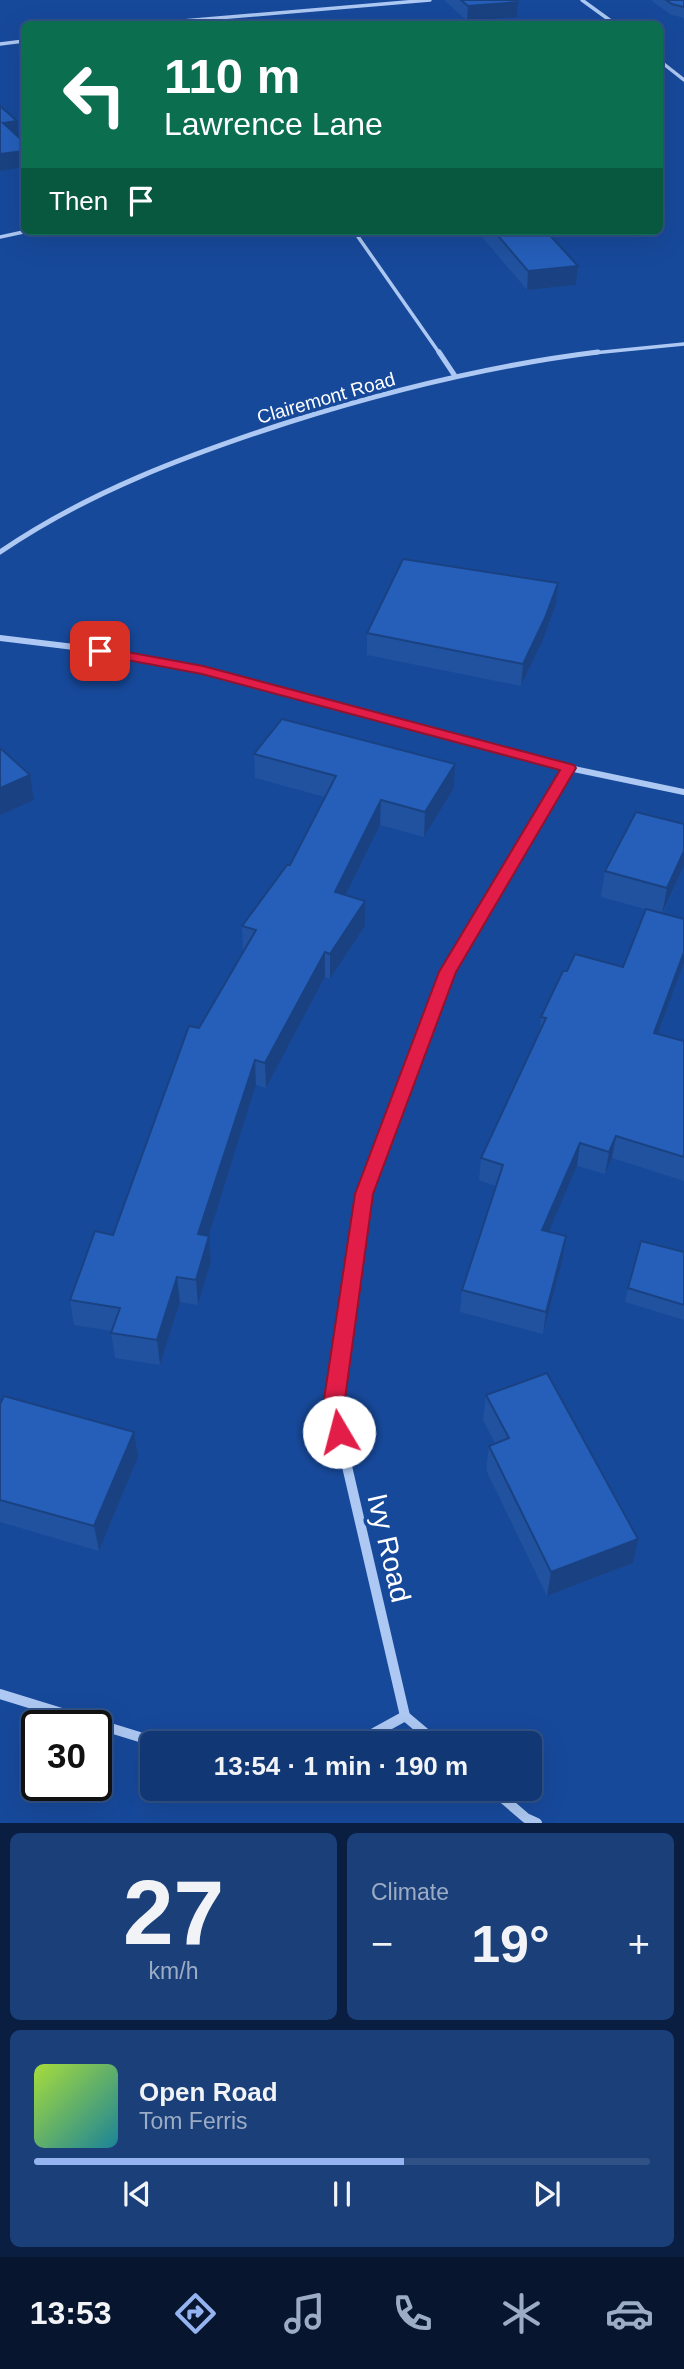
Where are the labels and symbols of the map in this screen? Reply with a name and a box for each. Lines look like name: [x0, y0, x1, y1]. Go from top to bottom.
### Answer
street label: Clairemont Road: [255, 368, 397, 428]
pin: [70, 621, 130, 681]
position arrow: [302, 1395, 376, 1469]
street label: Ivy Road: [361, 1491, 417, 1605]
speed limit sign: 30: [21, 1710, 112, 1801]

